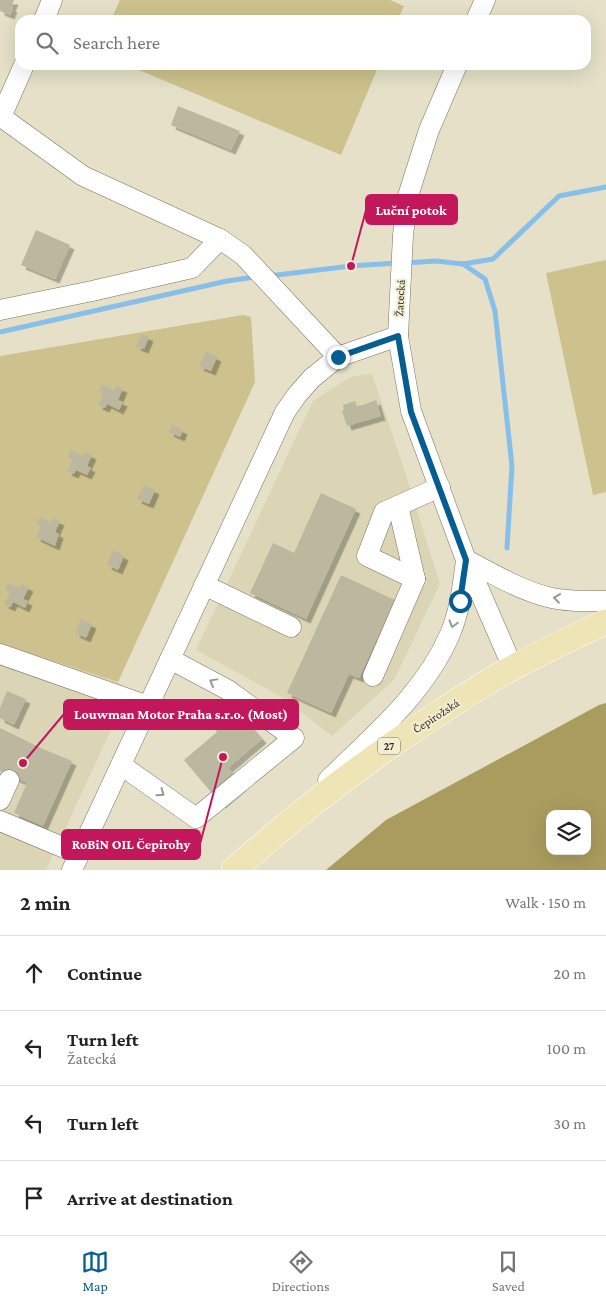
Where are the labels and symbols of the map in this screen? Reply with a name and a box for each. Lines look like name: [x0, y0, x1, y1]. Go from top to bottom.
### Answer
callout: Luční potok: [366, 195, 457, 224]
text: Luční potok: [375, 202, 447, 218]
street label: Žatecká: [392, 279, 408, 317]
route end: [327, 346, 350, 369]
route start: [449, 590, 472, 613]
one-way arrow: [553, 594, 562, 604]
one-way arrow: [449, 620, 459, 628]
one-way arrow: [210, 678, 219, 688]
street label: Čepirožská: [410, 696, 462, 736]
callout: Louwman Motor Praha s.r.o. (Most): [64, 700, 298, 729]
text: Louwman Motor Praha s.r.o. (Most): [74, 706, 288, 723]
road number: 27: [378, 738, 400, 754]
one-way arrow: [155, 788, 164, 796]
callout: RoBiN OIL Čepirohy: [62, 830, 200, 859]
text: RoBiN OIL Čepirohy: [72, 836, 191, 852]

